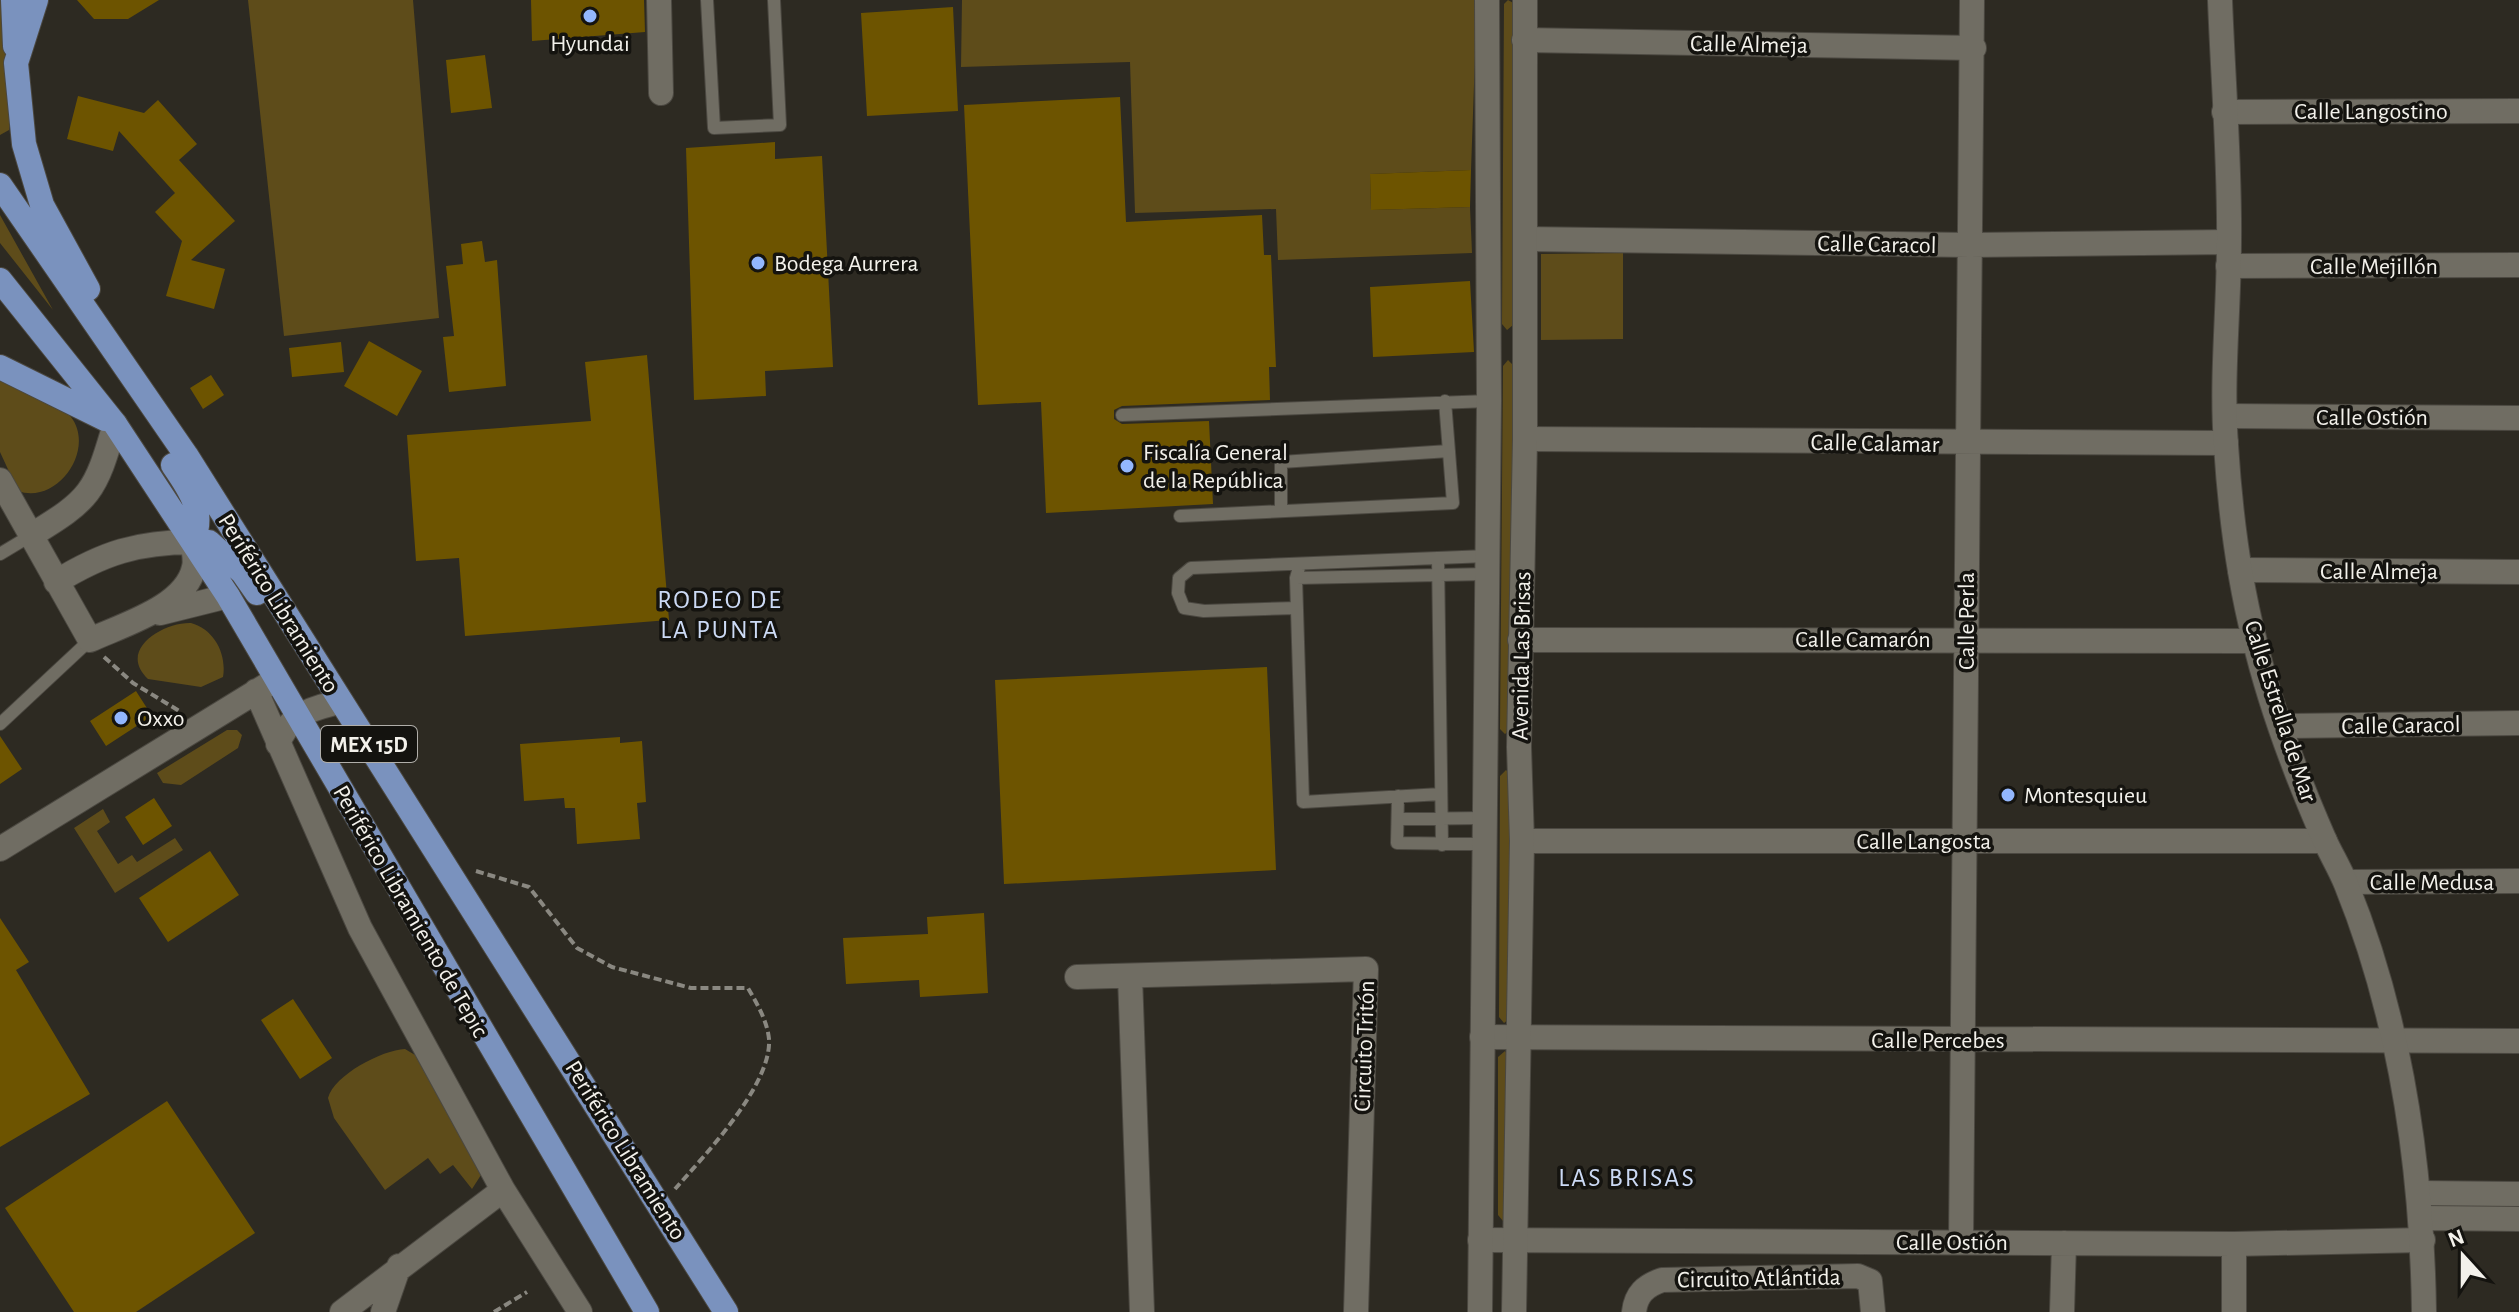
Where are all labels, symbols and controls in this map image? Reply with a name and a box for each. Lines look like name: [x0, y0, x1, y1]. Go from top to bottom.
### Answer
marker: Hyundai: [581, 7, 599, 25]
place label: Hyundai: [550, 32, 630, 56]
street label: Calle Almeja: [1690, 32, 1808, 58]
street label: Calle Langostino: [2294, 100, 2448, 124]
street label: Calle Caracol: [1817, 232, 1937, 258]
place label: Bodega Aurrera: [774, 252, 919, 276]
marker: Bodega Aurrera: [749, 254, 767, 272]
street label: Calle Mejillón: [2310, 255, 2438, 279]
street label: Calle Ostión: [2316, 406, 2428, 430]
street label: Calle Calamar: [1810, 431, 1940, 457]
place label: Fiscalía General de la República: [1143, 441, 1288, 493]
marker: Fiscalía General de la República: [1118, 457, 1136, 475]
street label: Periférico Libramiento: [213, 510, 343, 697]
street label: Calle Almeja: [2320, 560, 2438, 584]
street label: Avenida Las Brisas: [1509, 571, 1535, 741]
street label: Calle Perla: [1955, 572, 1979, 670]
district label: RODEO DE LA PUNTA: [657, 587, 783, 643]
street label: Calle Estrella de Mar: [2239, 618, 2321, 805]
street label: Calle Camarón: [1795, 628, 1931, 652]
place label: Oxxo: [137, 707, 185, 731]
marker: Oxxo: [112, 709, 130, 727]
street label: Calle Caracol: [2341, 713, 2461, 739]
road number: MEX 15D: [321, 726, 417, 762]
street label: Periférico Libramiento de Tepic: [328, 782, 492, 1041]
place label: Montesquieu: [2024, 784, 2147, 808]
marker: Montesquieu: [1999, 786, 2017, 804]
street label: Calle Langosta: [1857, 830, 1991, 854]
street label: Calle Medusa: [2370, 871, 2494, 895]
street label: Circuito Tritón: [1351, 980, 1379, 1112]
street label: Calle Percebes: [1871, 1029, 2005, 1053]
street label: Periférico Libramiento: [560, 1057, 690, 1244]
district label: LAS BRISAS: [1558, 1165, 1696, 1191]
north arrow: [2423, 1216, 2503, 1296]
text: N: [2445, 1225, 2467, 1251]
street label: Calle Ostión: [1896, 1231, 2008, 1255]
street label: Circuito Atlántida: [1677, 1266, 1841, 1292]

